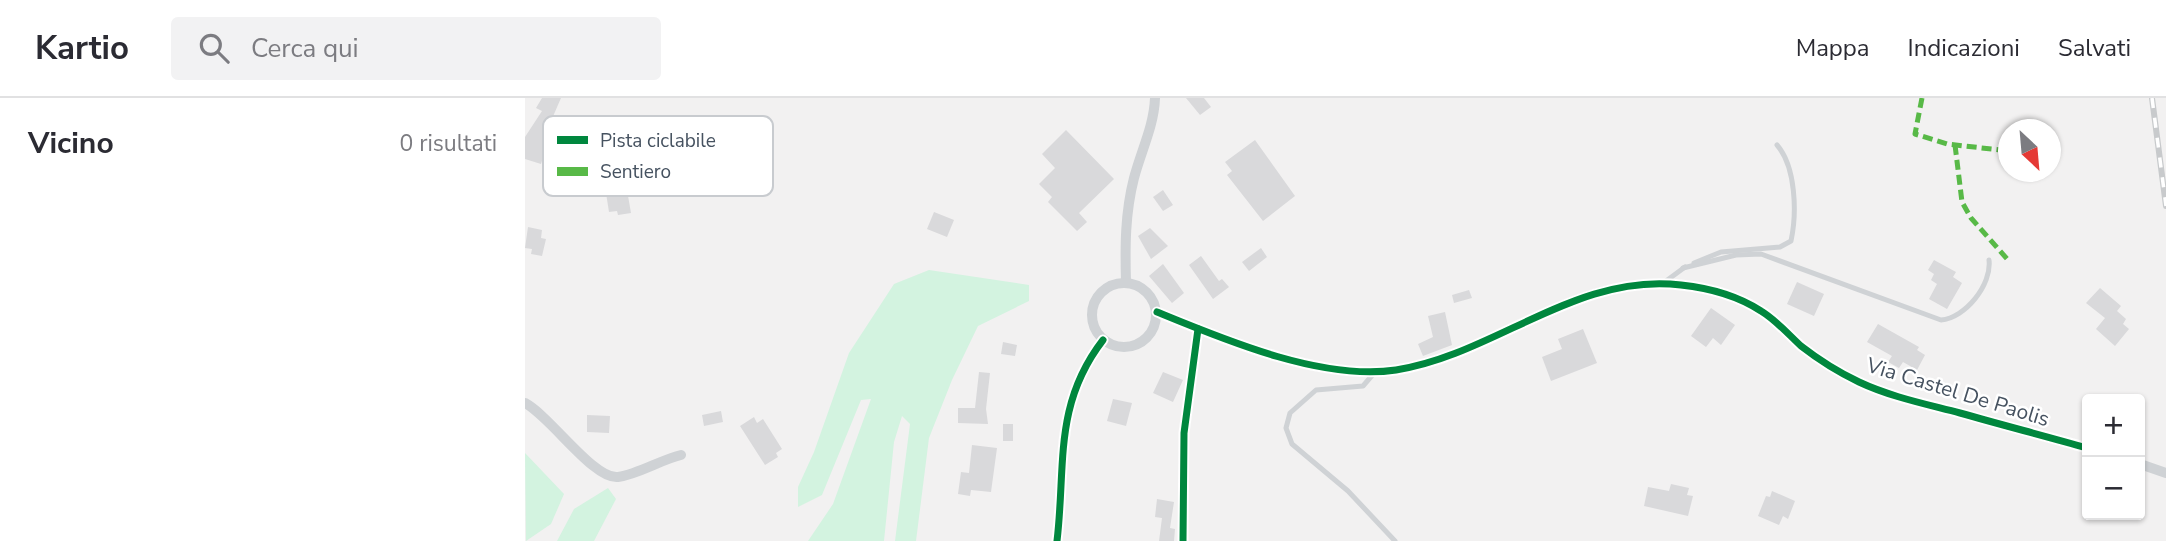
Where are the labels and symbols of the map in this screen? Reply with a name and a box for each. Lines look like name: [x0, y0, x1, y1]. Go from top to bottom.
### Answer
legend: [543, 116, 773, 196]
north arrow: [1998, 119, 2061, 182]
text: Pista ciclabile: [600, 128, 716, 154]
text: Sentiero: [600, 159, 671, 185]
street label: Via Castel De Paolis: [1862, 351, 2053, 433]

